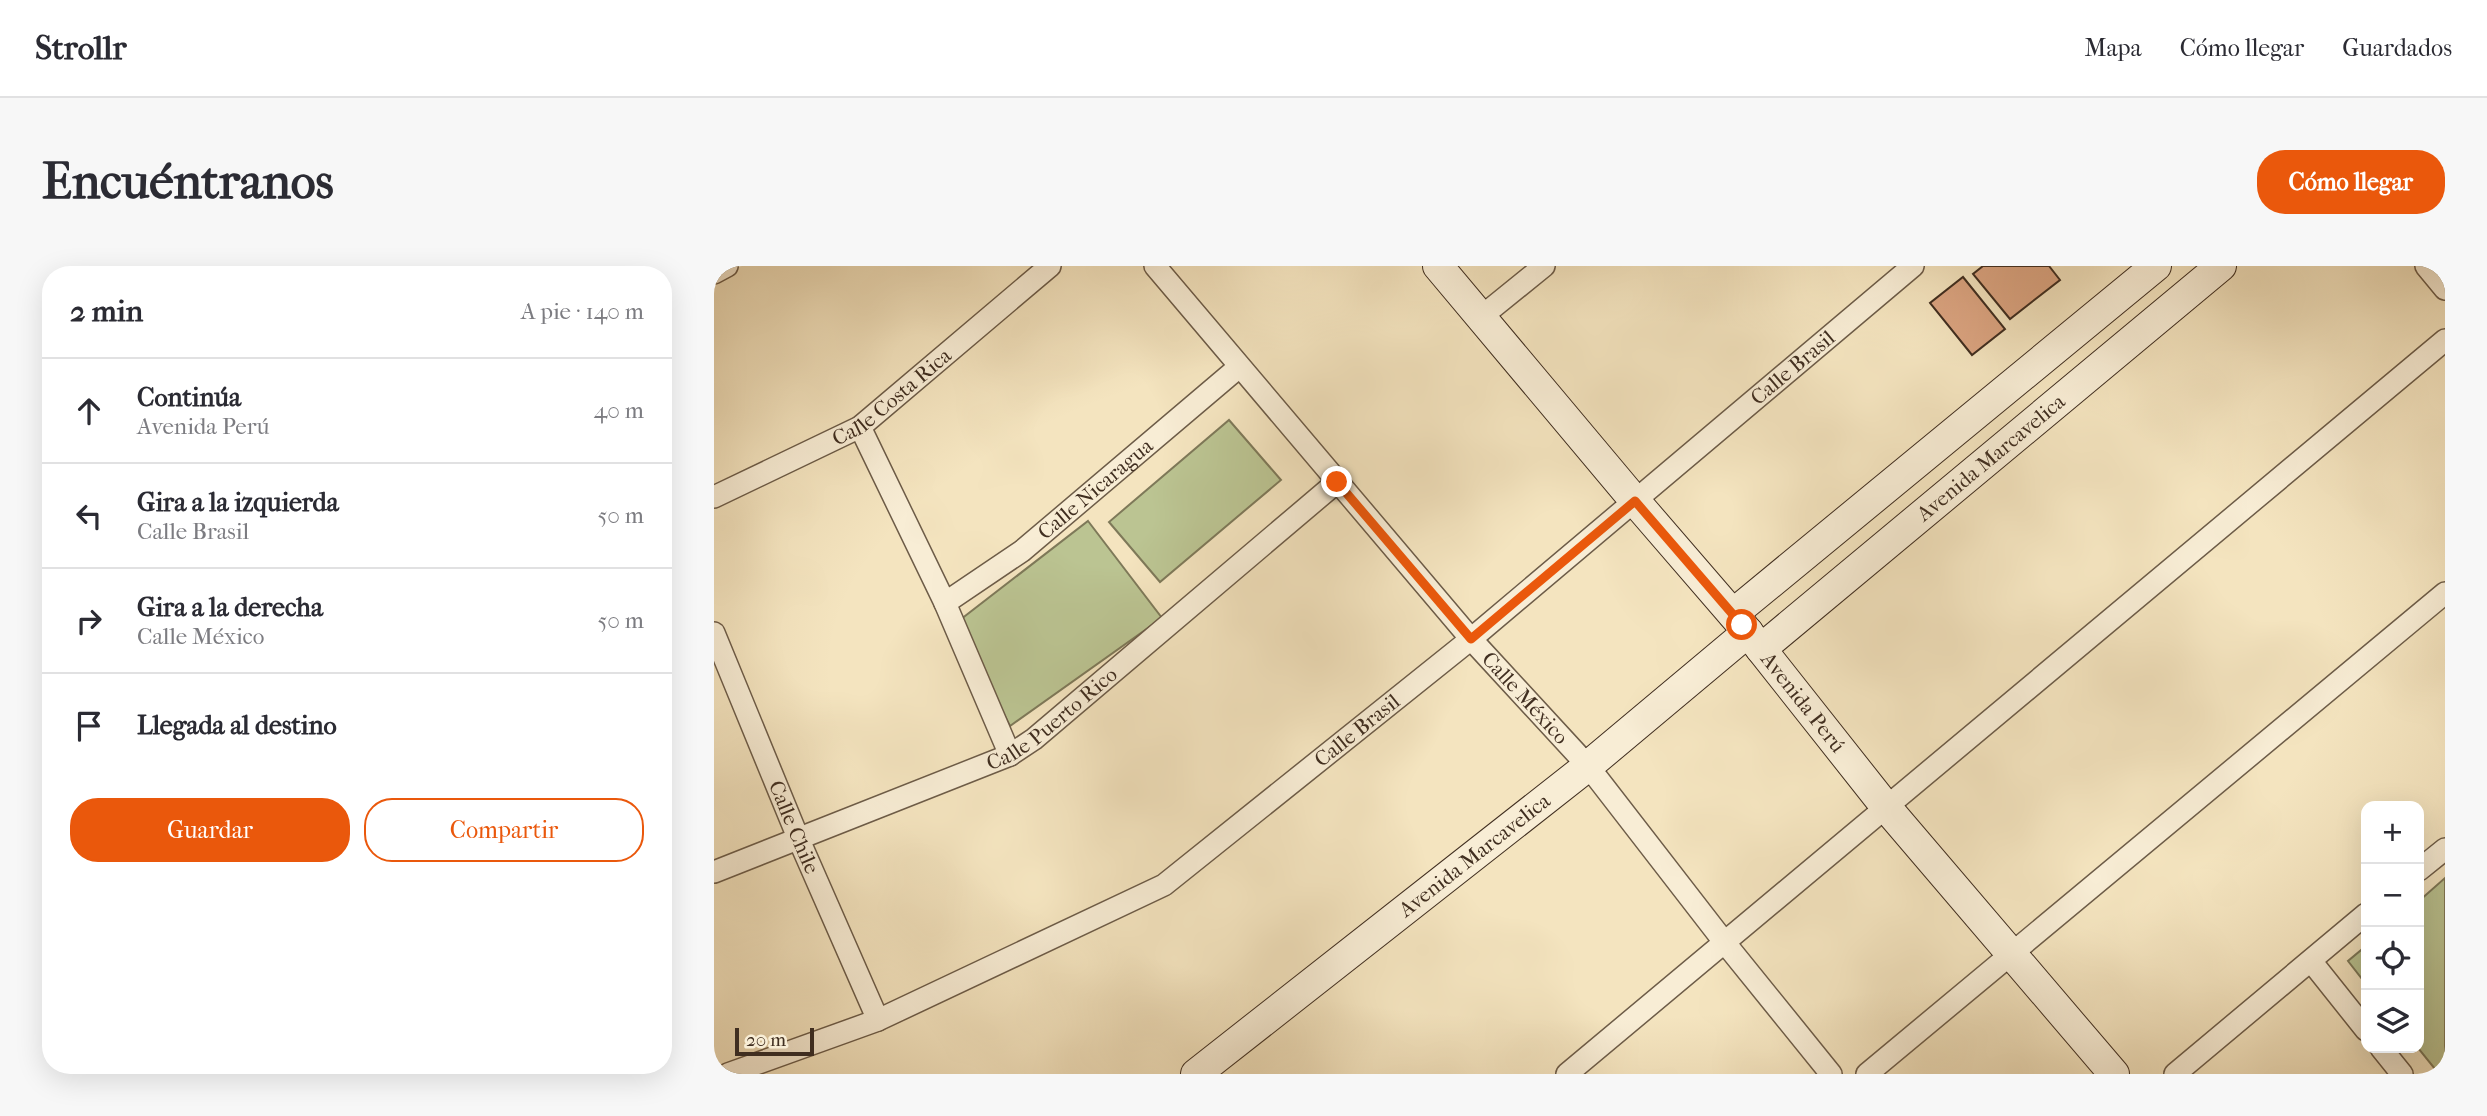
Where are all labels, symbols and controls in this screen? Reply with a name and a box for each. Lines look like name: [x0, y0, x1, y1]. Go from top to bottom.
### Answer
text: Strollr: [35, 29, 126, 68]
text: Mapa: [2084, 34, 2142, 62]
text: Cómo llegar: [2180, 34, 2304, 62]
text: Guardados: [2342, 34, 2452, 62]
button: Cómo llegar: [2257, 150, 2445, 214]
text: Encuéntranos: [42, 153, 334, 211]
text: 2 min: [70, 294, 143, 329]
text: A pie · 140 m: [521, 298, 644, 325]
street label: Calle Brasil: [1746, 325, 1840, 410]
street label: Calle Costa Rica: [828, 343, 956, 450]
text: Continúa: [137, 382, 241, 413]
street label: Avenida Marcavelica: [1911, 389, 2070, 527]
icon: ahead: [70, 392, 108, 430]
text: 40 m: [594, 397, 644, 424]
text: Avenida Perú: [137, 413, 270, 440]
street label: Calle Nicaragua: [1033, 433, 1158, 544]
route end: [1321, 466, 1352, 497]
text: Gira a la izquierda: [137, 487, 339, 518]
icon: left: [70, 497, 108, 535]
text: 50 m: [597, 502, 644, 529]
text: Calle Brasil: [137, 518, 249, 545]
text: Gira a la derecha: [137, 592, 323, 623]
icon: right: [70, 602, 108, 640]
text: 50 m: [597, 607, 644, 634]
route start: [1726, 609, 1757, 640]
text: Calle México: [137, 623, 264, 650]
street label: Calle México: [1477, 647, 1574, 749]
street label: Avenida Perú: [1756, 647, 1850, 757]
street label: Calle Puerto Rico: [983, 662, 1122, 775]
street label: Calle Brasil: [1310, 689, 1405, 772]
icon: arrive: [70, 707, 108, 745]
text: Llegada al destino: [137, 710, 337, 741]
street label: Calle Chile: [764, 777, 824, 877]
street label: Avenida Marcavelica: [1393, 788, 1555, 923]
button: Guardar: [70, 798, 350, 862]
button: Compartir: [364, 798, 644, 862]
map controls: [2361, 801, 2424, 1053]
button: +: [2361, 801, 2424, 864]
button: −: [2361, 864, 2424, 927]
button: locate: [2361, 927, 2424, 990]
button: layers: [2361, 990, 2424, 1053]
scale bar: [735, 1025, 814, 1057]
text: 20 m: [746, 1029, 786, 1051]

